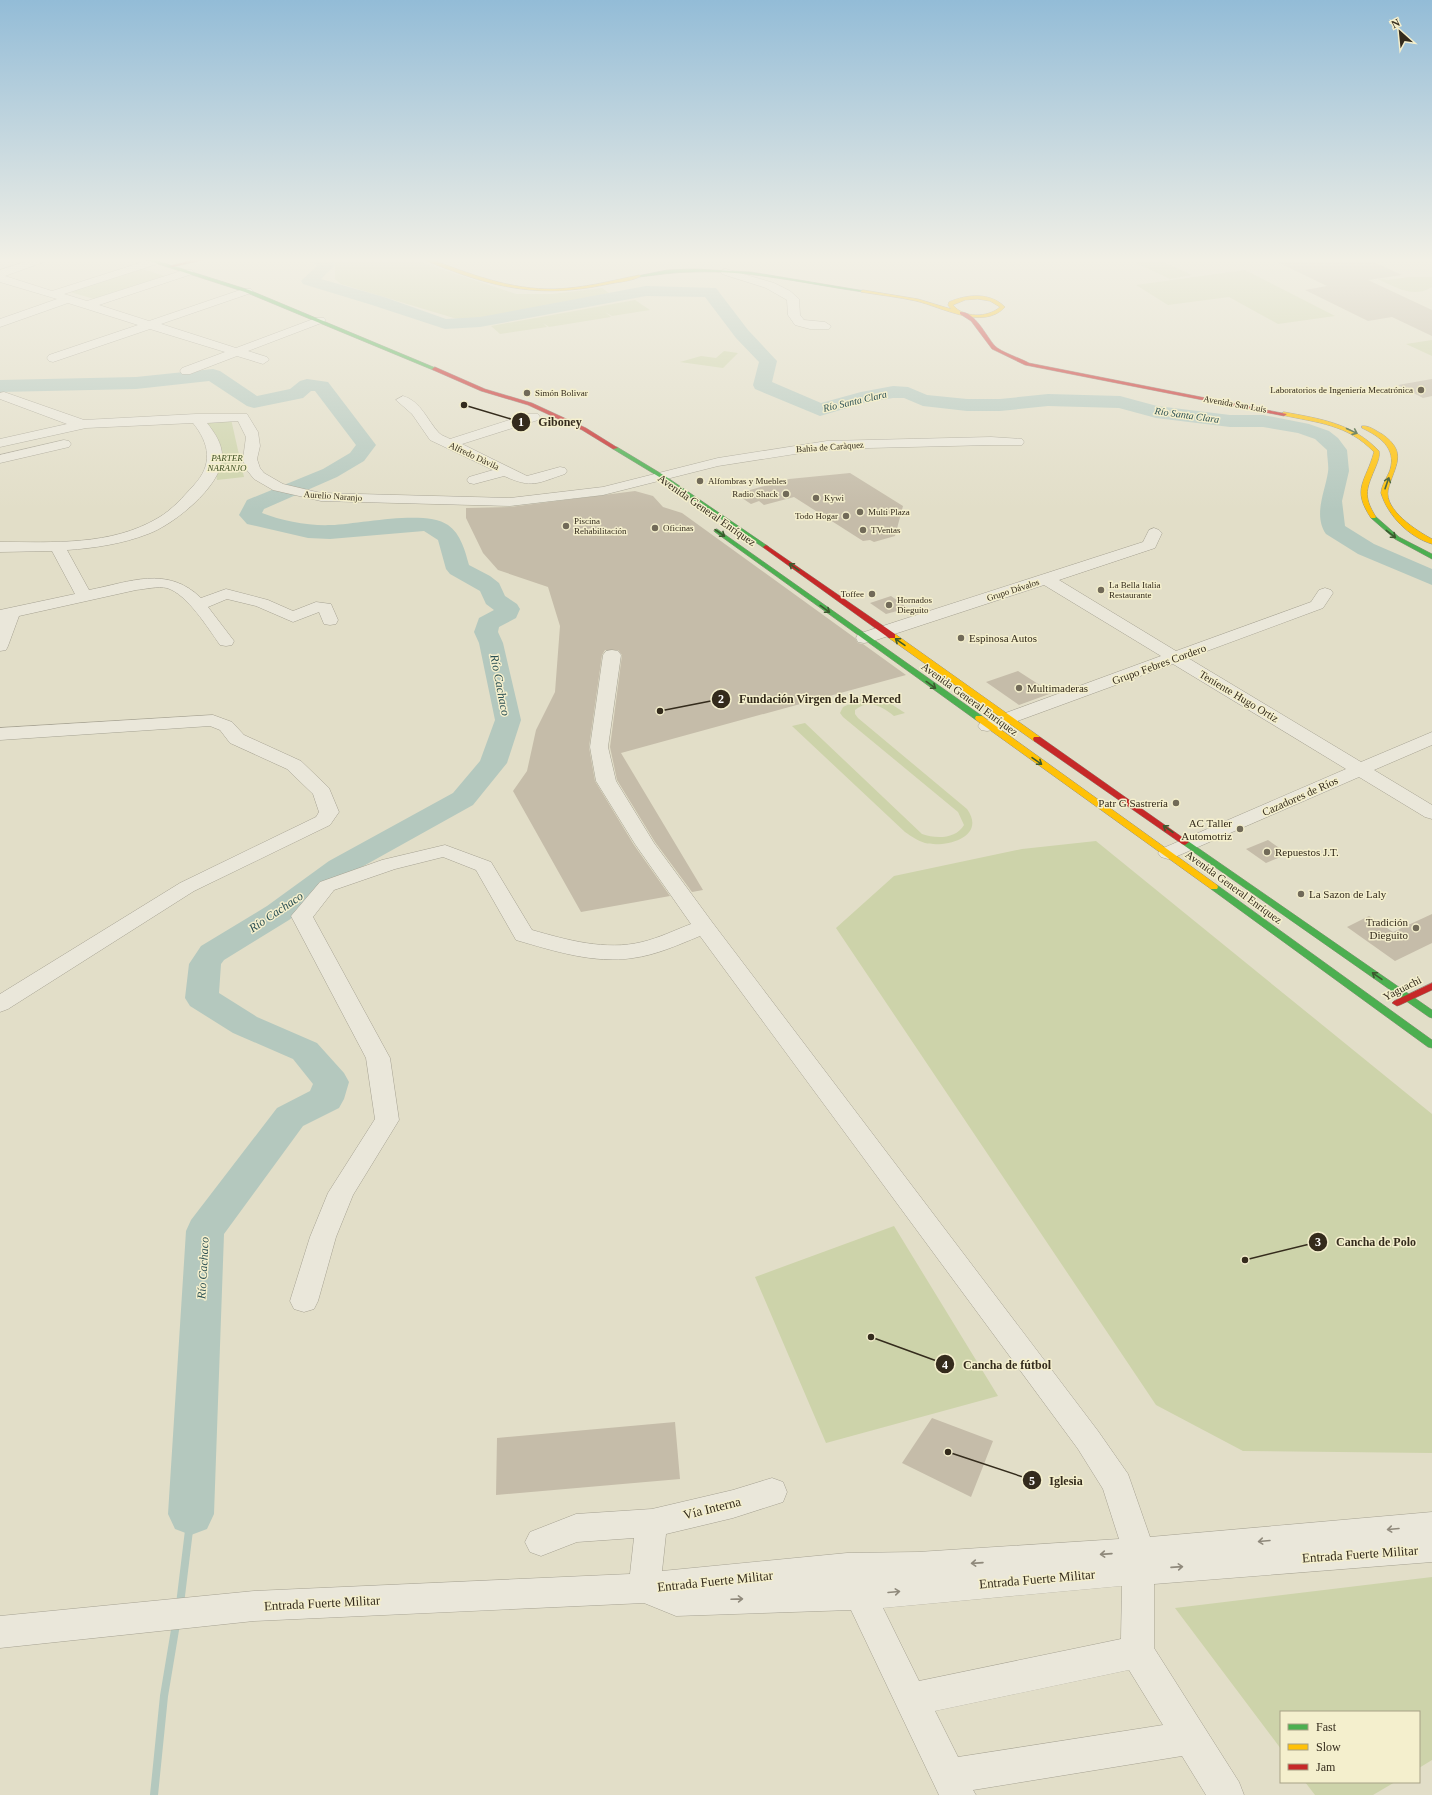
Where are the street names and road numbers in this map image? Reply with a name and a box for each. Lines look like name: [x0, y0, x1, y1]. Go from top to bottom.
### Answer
street label: Avenida San Luis: [1203, 394, 1268, 415]
street label: Alfredo Dàvila: [447, 440, 501, 472]
street label: Bahìa de Caràquez: [796, 440, 864, 454]
street label: Avenida General Enríquez: [656, 472, 758, 548]
street label: Aurelio Naranjo: [303, 489, 363, 503]
street label: Grupo Dávalos: [985, 577, 1041, 603]
street label: Grupo Febres Cordero: [1110, 641, 1208, 687]
street label: Avenida General Enríquez: [919, 660, 1021, 738]
street label: Teniente Hugo Ortiz: [1197, 668, 1281, 724]
street label: Cazadores de Ríos: [1260, 774, 1340, 818]
street label: Avenida General Enríquez: [1183, 848, 1285, 926]
street label: Yaguachi: [1381, 973, 1423, 1003]
street label: Vía Interna: [682, 1494, 743, 1522]
street label: Entrada Fuerte Militar: [1301, 1542, 1419, 1566]
street label: Entrada Fuerte Militar: [978, 1566, 1096, 1592]
street label: Entrada Fuerte Militar: [656, 1567, 774, 1595]
street label: Entrada Fuerte Militar: [264, 1592, 381, 1614]

